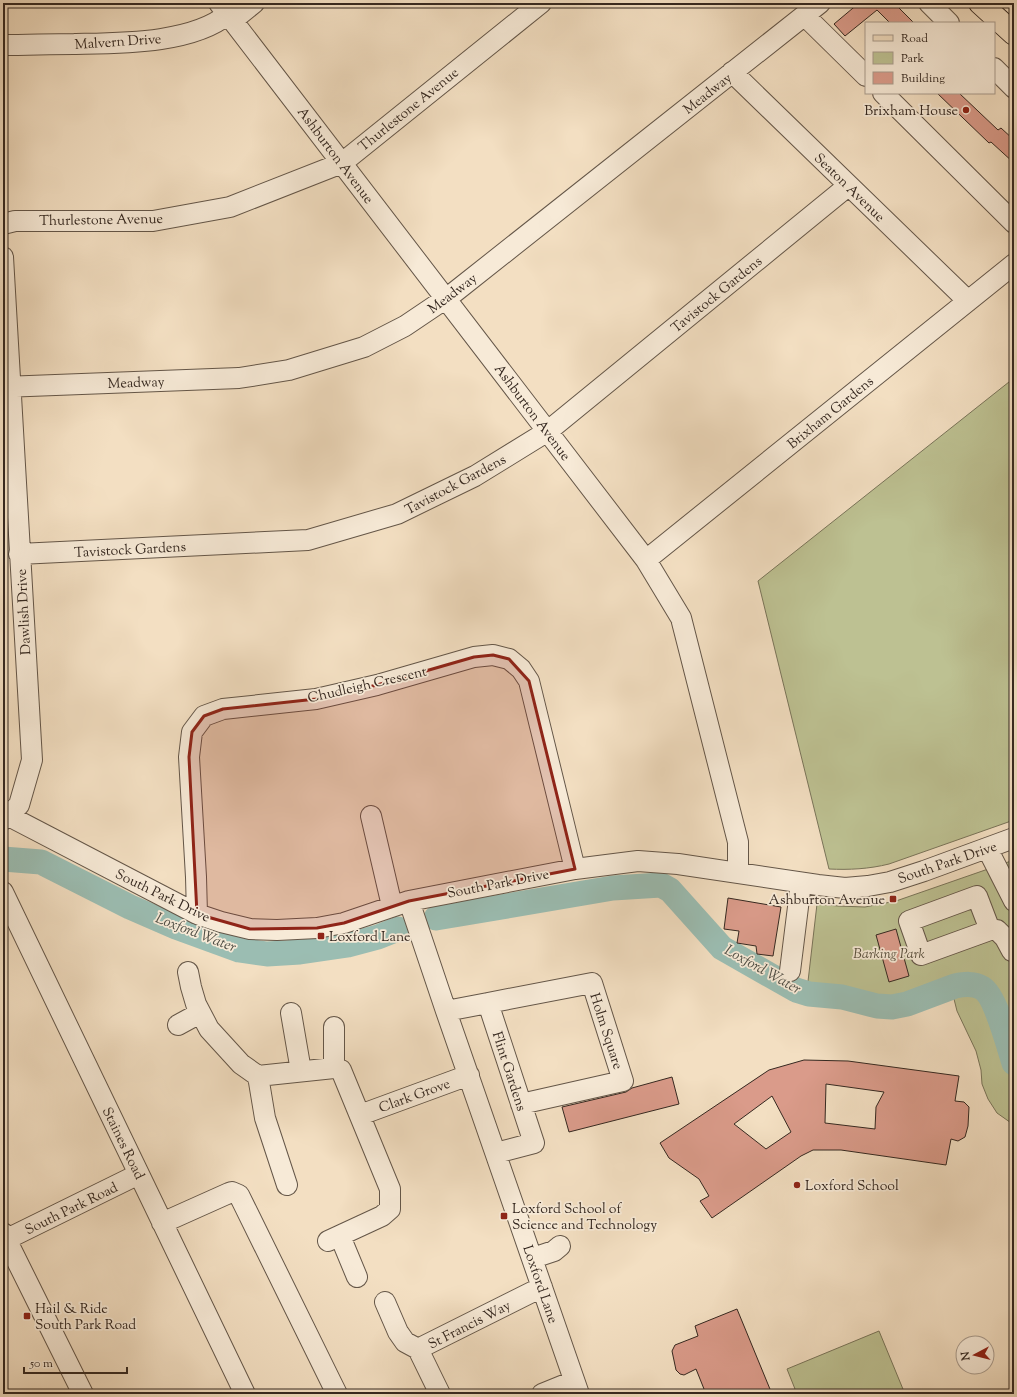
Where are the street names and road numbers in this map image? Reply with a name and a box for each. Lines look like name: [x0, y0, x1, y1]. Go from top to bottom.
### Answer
street label: Malvern Drive: [74, 30, 162, 56]
street label: Thurlestone Avenue: [355, 64, 464, 157]
street label: Meadway: [680, 69, 737, 120]
street label: Ashburton Avenue: [291, 104, 377, 209]
street label: Seaton Avenue: [809, 149, 889, 227]
street label: Thurlestone Avenue: [39, 210, 163, 232]
street label: Tavistock Gardens: [667, 253, 767, 339]
street label: Meadway: [424, 269, 482, 320]
street label: Ashburton Avenue: [488, 361, 574, 466]
street label: Brixham Gardens: [784, 372, 879, 455]
street label: Meadway: [107, 373, 165, 395]
street label: Tavistock Gardens: [402, 451, 510, 521]
street label: Tavistock Gardens: [74, 538, 187, 564]
street label: Dawlish Drive: [13, 568, 37, 655]
street label: Chudleigh Crescent: [306, 662, 429, 709]
street label: South Park Drive: [895, 838, 1000, 890]
street label: South Park Drive: [111, 865, 213, 928]
street label: South Park Drive: [446, 865, 551, 905]
street label: Holm Square: [583, 991, 627, 1072]
street label: Flint Gardens: [486, 1029, 530, 1114]
street label: Clark Grove: [376, 1075, 453, 1119]
street label: Staines Road: [96, 1104, 148, 1183]
street label: South Park Road: [22, 1179, 122, 1241]
street label: Loxford Lane: [516, 1243, 562, 1326]
street label: St Francis Way: [425, 1296, 515, 1355]

